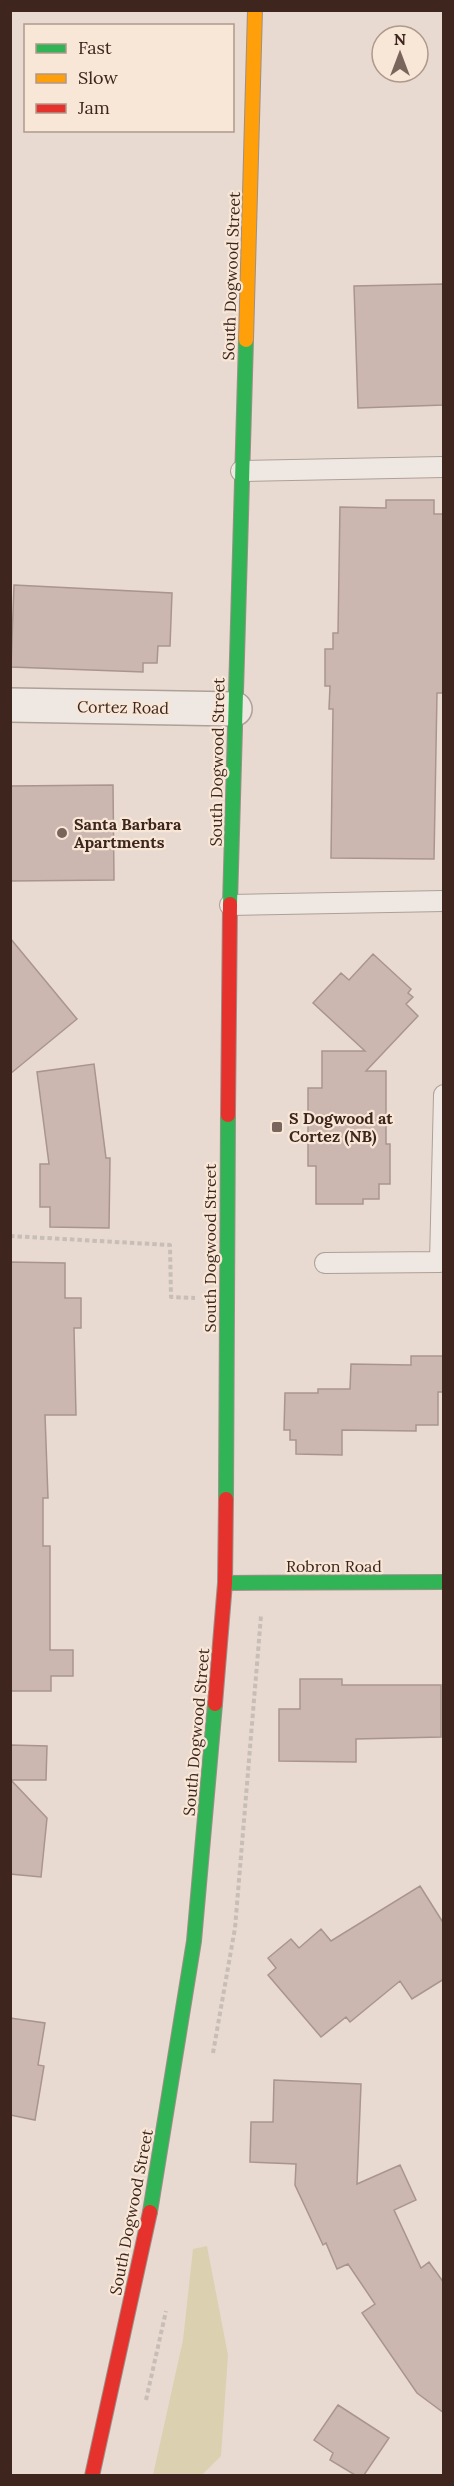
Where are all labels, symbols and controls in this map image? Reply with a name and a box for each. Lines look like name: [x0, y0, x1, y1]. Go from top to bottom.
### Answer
legend: [24, 24, 234, 132]
north arrow: [370, 24, 430, 84]
text: N: [394, 29, 406, 49]
text: Fast: [78, 36, 112, 59]
text: Slow: [78, 66, 118, 89]
text: Jam: [77, 96, 110, 119]
street label: South Dogwood Street: [218, 191, 244, 361]
street label: South Dogwood Street: [206, 677, 228, 847]
street label: Cortez Road: [77, 696, 170, 718]
place label: Santa Barbara Apartments: [74, 814, 182, 852]
marker: Santa Barbara Apartments: [55, 826, 69, 840]
place label: S Dogwood at Cortez (NB): [289, 1108, 393, 1147]
marker: S Dogwood at Cortez (NB): [270, 1120, 284, 1134]
street label: South Dogwood Street: [200, 1163, 220, 1332]
street label: Robron Road: [286, 1556, 382, 1576]
street label: South Dogwood Street: [179, 1646, 213, 1817]
street label: South Dogwood Street: [105, 2126, 157, 2297]

